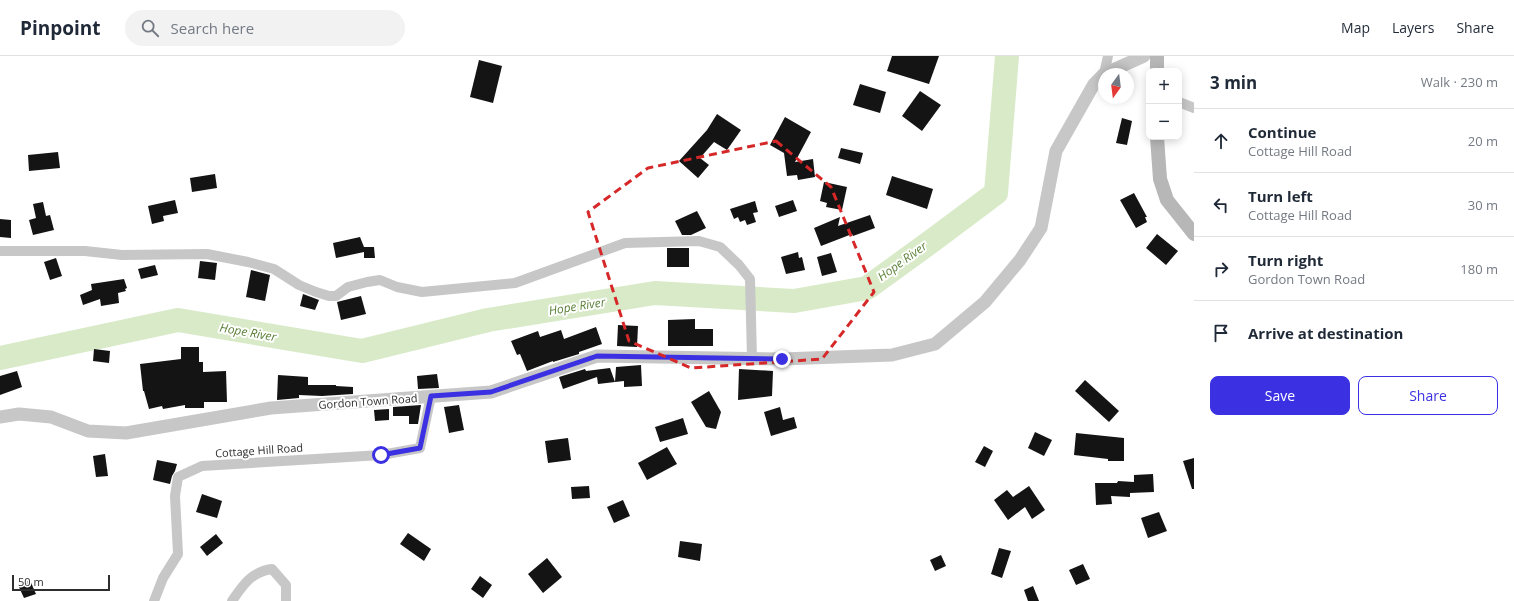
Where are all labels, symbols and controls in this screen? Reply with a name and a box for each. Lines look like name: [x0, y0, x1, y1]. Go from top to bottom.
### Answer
search box: [125, 10, 405, 46]
text: Pinpoint: [20, 15, 101, 41]
icon: search: [139, 17, 161, 39]
text: Search here: [171, 18, 254, 38]
text: Map: [1341, 18, 1370, 37]
text: Layers: [1392, 18, 1434, 37]
text: Share: [1456, 18, 1494, 37]
north arrow: [1098, 68, 1134, 104]
map controls: [1146, 68, 1182, 140]
button: +: [1146, 68, 1182, 104]
text: 3 min: [1210, 71, 1257, 94]
text: Walk · 230 m: [1421, 73, 1498, 91]
button: −: [1146, 104, 1182, 140]
text: Continue: [1248, 122, 1316, 142]
icon: ahead: [1210, 130, 1232, 152]
text: 20 m: [1468, 132, 1498, 150]
text: Cottage Hill Road: [1248, 142, 1352, 160]
text: Turn left: [1248, 186, 1313, 206]
icon: left: [1210, 194, 1232, 216]
text: 30 m: [1468, 196, 1498, 214]
text: Cottage Hill Road: [1248, 206, 1352, 224]
water label: Hope River: [874, 237, 931, 285]
text: Turn right: [1248, 250, 1323, 270]
icon: right: [1210, 258, 1232, 280]
text: 180 m: [1460, 260, 1498, 278]
text: Gordon Town Road: [1248, 270, 1365, 288]
water label: Hope River: [547, 293, 608, 319]
water label: Hope River: [218, 319, 279, 346]
icon: arrive: [1210, 322, 1232, 344]
text: Arrive at destination: [1248, 323, 1403, 343]
route end: [773, 350, 791, 368]
button: Save: [1210, 376, 1350, 415]
button: Share: [1358, 376, 1498, 415]
street label: Gordon Town Road: [318, 390, 418, 412]
street label: Cottage Hill Road: [215, 439, 303, 461]
route start: [372, 446, 390, 464]
scale bar: [12, 573, 110, 592]
text: 50 m: [18, 574, 44, 589]

